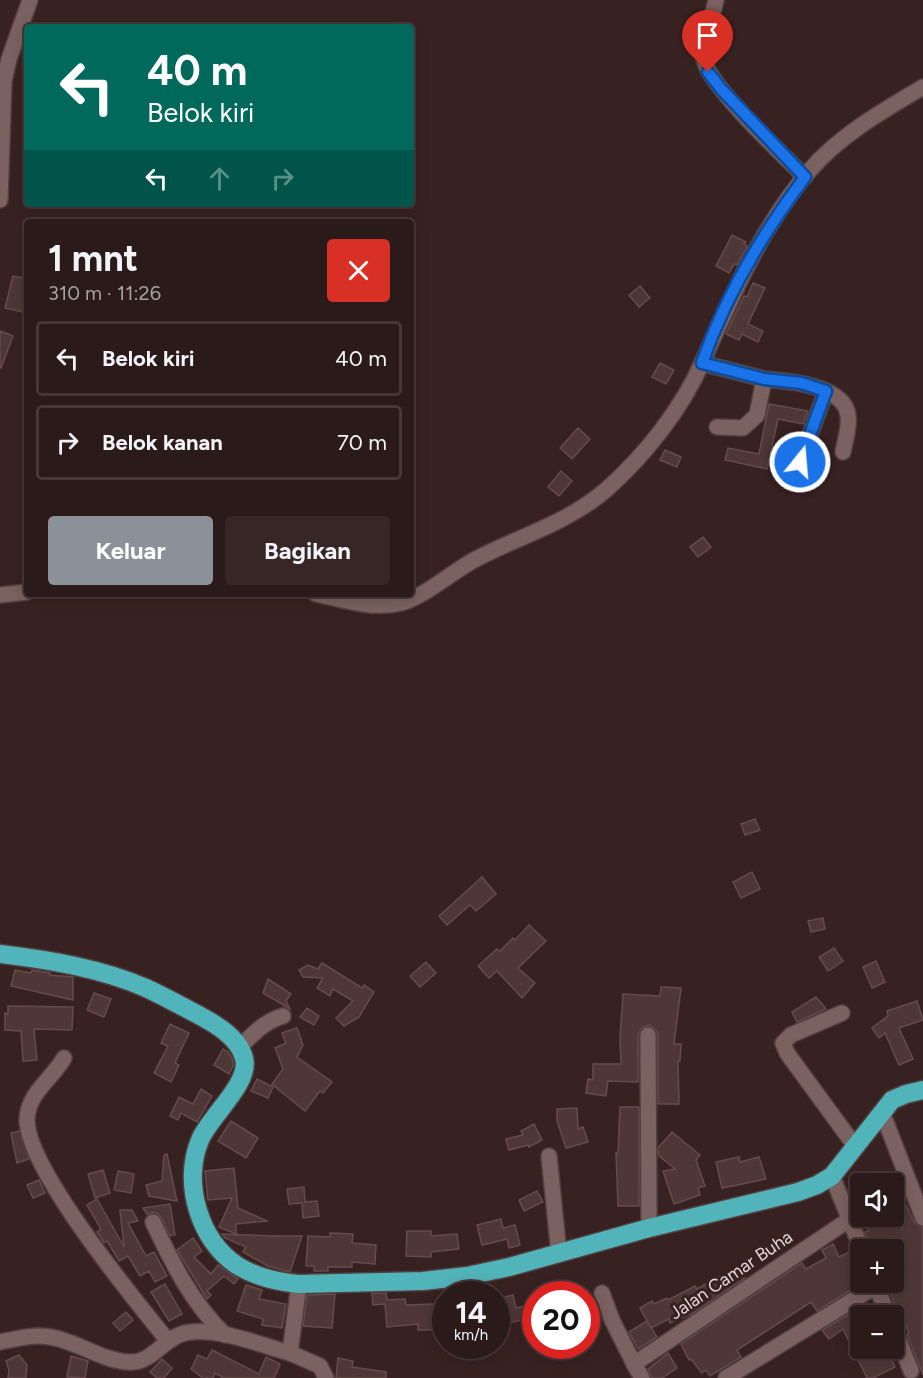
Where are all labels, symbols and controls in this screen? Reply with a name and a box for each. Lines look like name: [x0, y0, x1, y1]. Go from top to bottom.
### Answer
pin: [682, 10, 733, 72]
icon: arrive: [691, 19, 724, 52]
text: 40 m: [147, 45, 247, 96]
icon: left: [48, 48, 126, 126]
text: Belok kiri: [147, 96, 254, 129]
icon: left: [140, 162, 173, 195]
icon: ahead: [203, 162, 236, 195]
icon: right: [266, 162, 299, 195]
text: 1 mnt: [48, 237, 138, 280]
button: close: [327, 239, 390, 302]
text: 310 m · 11:26: [48, 281, 161, 305]
icon: left: [51, 342, 84, 375]
text: Belok kiri: [102, 345, 195, 372]
text: 40 m: [335, 345, 387, 372]
icon: right: [51, 426, 84, 459]
text: Belok kanan: [102, 429, 223, 456]
text: 70 m: [337, 429, 387, 456]
position arrow: [768, 430, 832, 494]
button: Keluar: [48, 516, 213, 585]
button: Bagikan: [225, 516, 390, 585]
map controls: [850, 1173, 904, 1359]
button: sound: [850, 1173, 904, 1227]
street label: Jalan Camar Buha: [665, 1226, 797, 1324]
button: +: [850, 1239, 904, 1293]
speed limit sign: 20: [522, 1281, 600, 1359]
text: 14: [455, 1294, 487, 1331]
button: −: [850, 1305, 904, 1359]
text: km/h: [454, 1326, 488, 1344]

